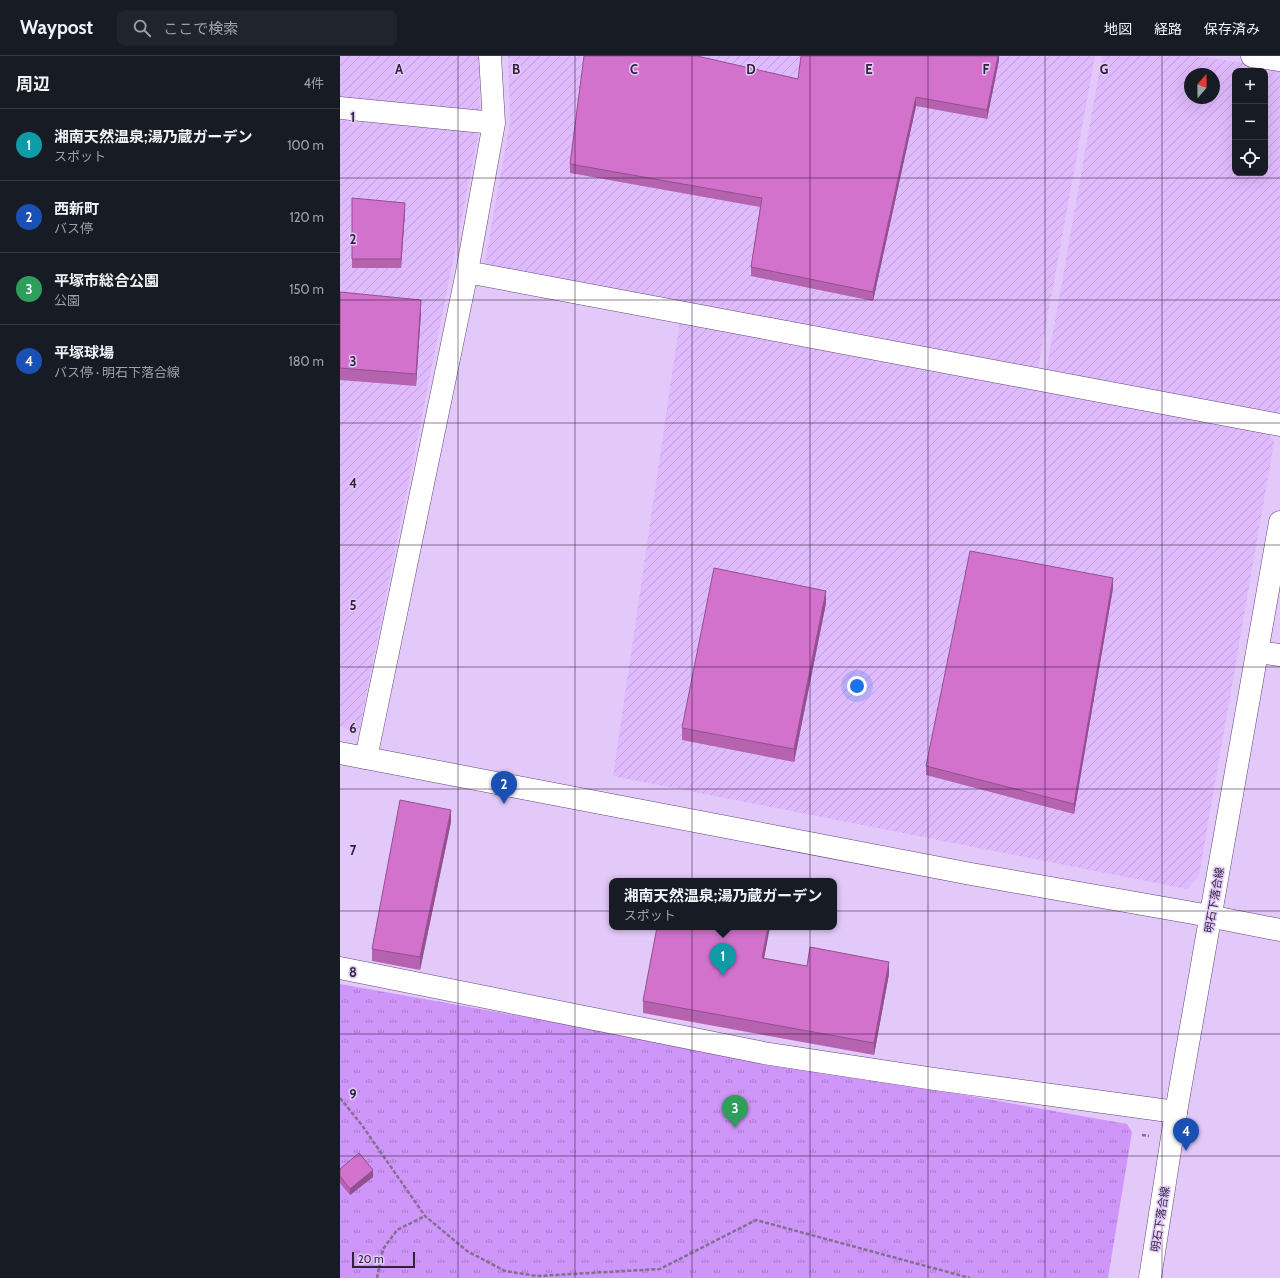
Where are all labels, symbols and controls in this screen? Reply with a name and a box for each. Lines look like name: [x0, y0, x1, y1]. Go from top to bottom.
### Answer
search box: [117, 10, 397, 46]
text: Waypost: [20, 16, 93, 39]
icon: search: [131, 17, 153, 39]
text: ここで検索: [163, 20, 238, 38]
text: 地図: [1104, 20, 1132, 38]
text: 経路: [1154, 20, 1182, 38]
text: 保存済み: [1204, 20, 1260, 38]
text: A: [395, 61, 404, 77]
text: B: [512, 61, 520, 77]
text: C: [630, 61, 638, 77]
text: D: [746, 61, 756, 77]
text: E: [865, 61, 873, 77]
text: F: [983, 61, 990, 77]
text: G: [1100, 61, 1109, 77]
north arrow: [1184, 68, 1220, 104]
map controls: [1232, 68, 1268, 176]
button: +: [1232, 68, 1268, 104]
text: 周辺: [16, 74, 50, 94]
text: 4件: [303, 75, 324, 91]
button: −: [1232, 104, 1268, 140]
text: 1: [351, 109, 355, 125]
text: 湘南天然温泉;湯乃蔵ガーデン: [54, 128, 252, 146]
text: 1: [27, 137, 31, 153]
text: 100 m: [287, 137, 324, 153]
button: locate: [1232, 140, 1268, 176]
text: スポット: [54, 148, 106, 164]
text: 西新町: [54, 200, 99, 218]
text: 2: [26, 209, 32, 225]
text: 120 m: [290, 209, 324, 225]
text: バス停: [54, 220, 93, 236]
text: 2: [350, 231, 357, 247]
text: 平塚市総合公園: [54, 272, 159, 290]
text: 3: [25, 281, 33, 297]
text: 150 m: [289, 281, 324, 297]
text: 公園: [54, 292, 80, 308]
text: 平塚球場: [54, 344, 114, 362]
text: 4: [25, 353, 33, 369]
text: 180 m: [288, 353, 324, 369]
text: 3: [349, 353, 357, 369]
text: バス停 · 明石下落合線: [54, 364, 180, 380]
text: 4: [349, 475, 357, 491]
text: 5: [350, 597, 357, 613]
your location: [847, 676, 867, 696]
text: 6: [349, 720, 357, 736]
pin: 2: [491, 771, 517, 804]
text: 7: [350, 842, 357, 858]
street label: 明石下落合線: [1201, 866, 1227, 934]
popup: [609, 878, 837, 930]
text: 湘南天然温泉;湯乃蔵ガーデン: [624, 887, 822, 905]
text: スポット: [624, 907, 676, 923]
pin: 1: [710, 943, 736, 976]
text: 8: [349, 964, 357, 980]
text: 9: [349, 1086, 357, 1102]
pin: 3: [722, 1095, 748, 1128]
pin: 4: [1173, 1118, 1199, 1151]
street label: 明石下落合線: [1148, 1185, 1172, 1253]
scale bar: [352, 1250, 415, 1269]
text: 20 m: [358, 1252, 384, 1266]

